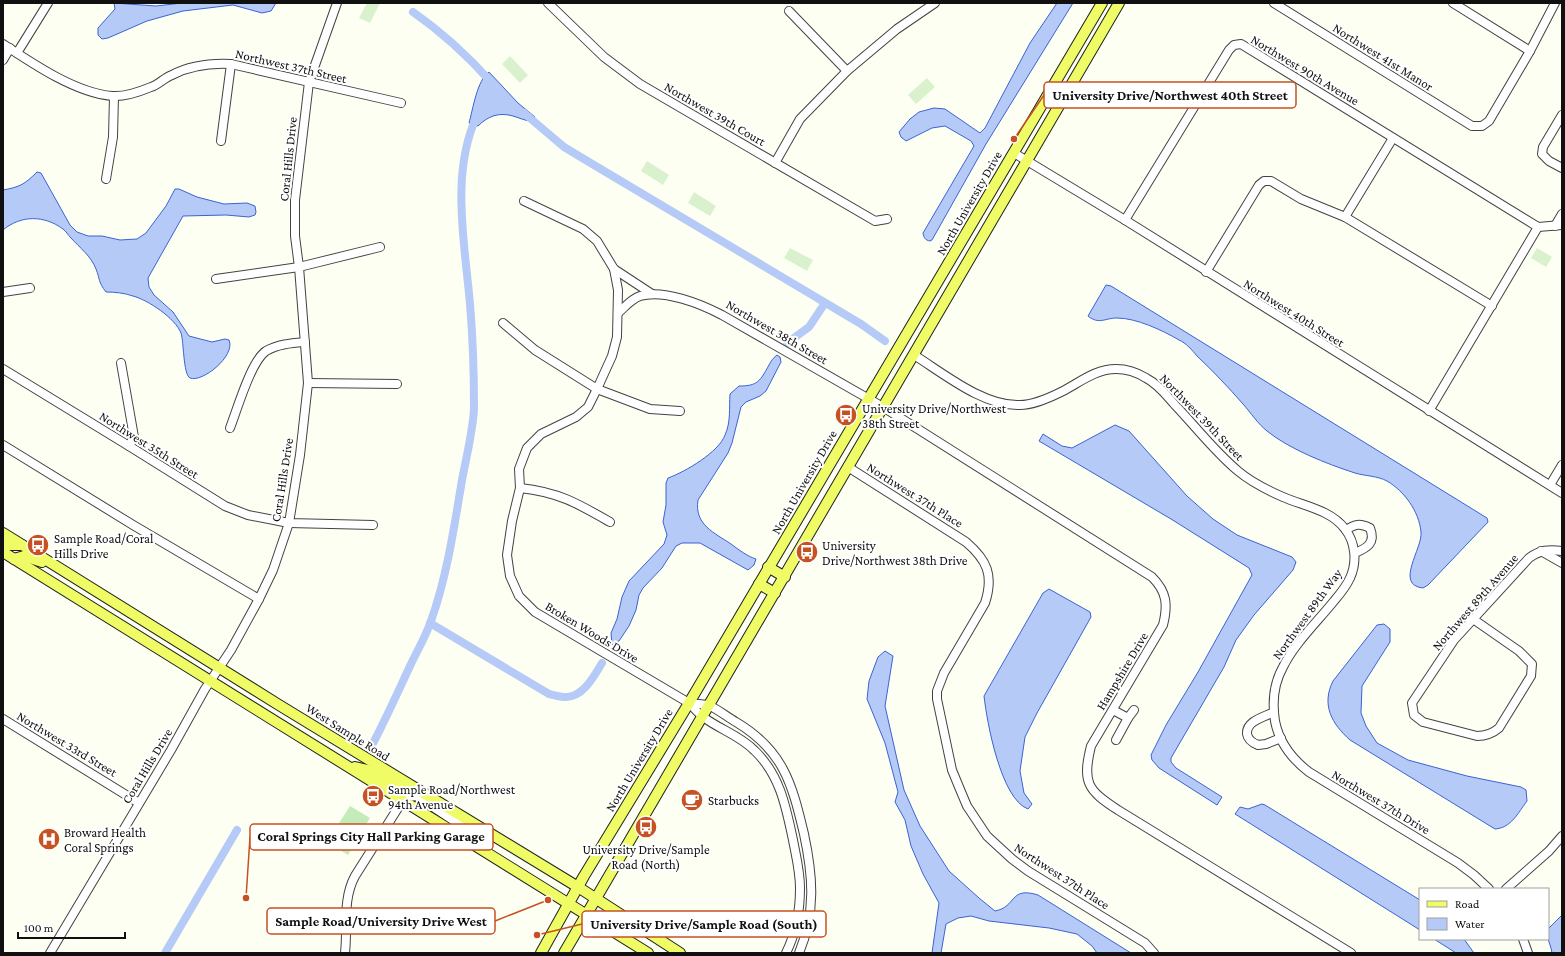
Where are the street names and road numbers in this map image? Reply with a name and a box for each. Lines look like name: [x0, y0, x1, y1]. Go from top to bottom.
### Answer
street label: Northwest 41st Manor: [1330, 20, 1436, 94]
street label: Northwest 90th Avenue: [1248, 32, 1362, 108]
street label: Northwest 37th Street: [234, 46, 349, 86]
street label: Northwest 39th Court: [662, 79, 769, 149]
street label: Coral Hills Drive: [276, 116, 300, 202]
street label: North University Drive: [933, 148, 1005, 258]
street label: Northwest 40th Street: [1241, 276, 1348, 350]
street label: Northwest 38th Street: [723, 297, 831, 368]
street label: Northwest 39th Street: [1157, 371, 1248, 464]
street label: Northwest 35th Street: [97, 408, 202, 482]
street label: North University Drive: [768, 427, 840, 537]
street label: Coral Hills Drive: [268, 437, 296, 523]
street label: Northwest 37th Place: [864, 459, 966, 531]
street label: Northwest 89th Avenue: [1429, 550, 1521, 653]
street label: Northwest 89th Way: [1269, 565, 1345, 662]
street label: Broken Woods Drive: [543, 598, 642, 666]
street label: Hampshire Drive: [1093, 629, 1151, 713]
street label: West Sample Road: [303, 700, 393, 764]
street label: North University Drive: [602, 705, 676, 814]
street label: Northwest 33rd Street: [14, 708, 120, 780]
street label: Coral Hills Drive: [119, 726, 175, 806]
street label: Northwest 37th Drive: [1329, 767, 1433, 837]
street label: Northwest 37th Place: [1012, 840, 1113, 913]

